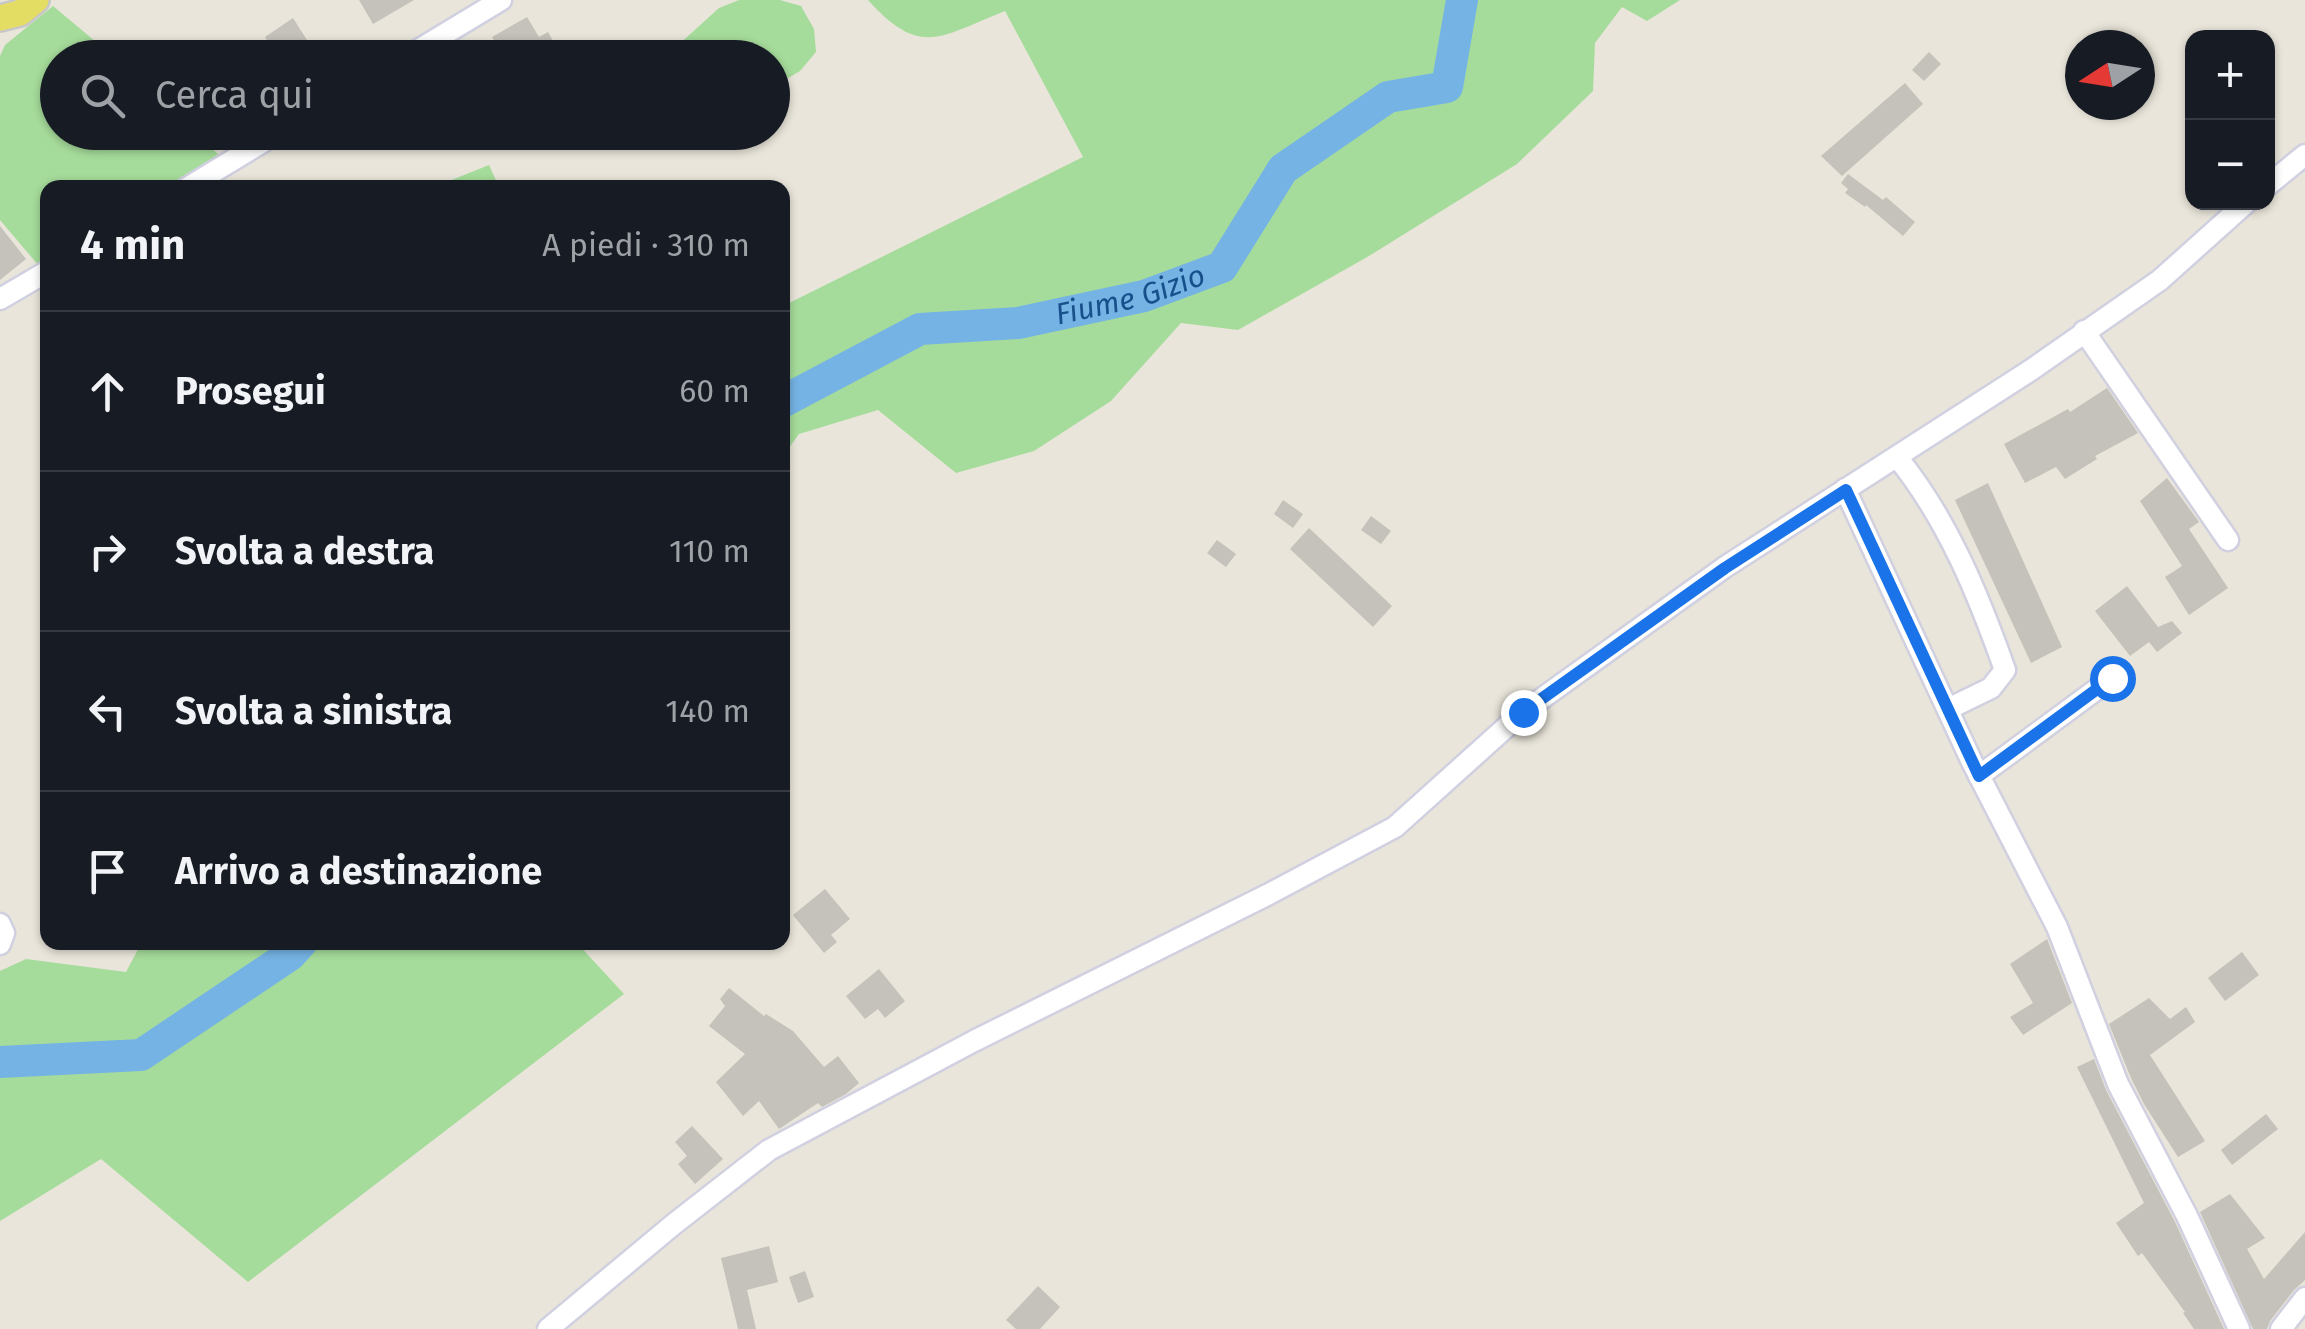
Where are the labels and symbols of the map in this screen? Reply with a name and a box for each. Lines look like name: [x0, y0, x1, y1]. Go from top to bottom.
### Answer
north arrow: [2065, 30, 2155, 120]
water label: Fiume Gizio: [1052, 257, 1210, 332]
route start: [2090, 656, 2136, 702]
route end: [1501, 690, 1547, 736]

